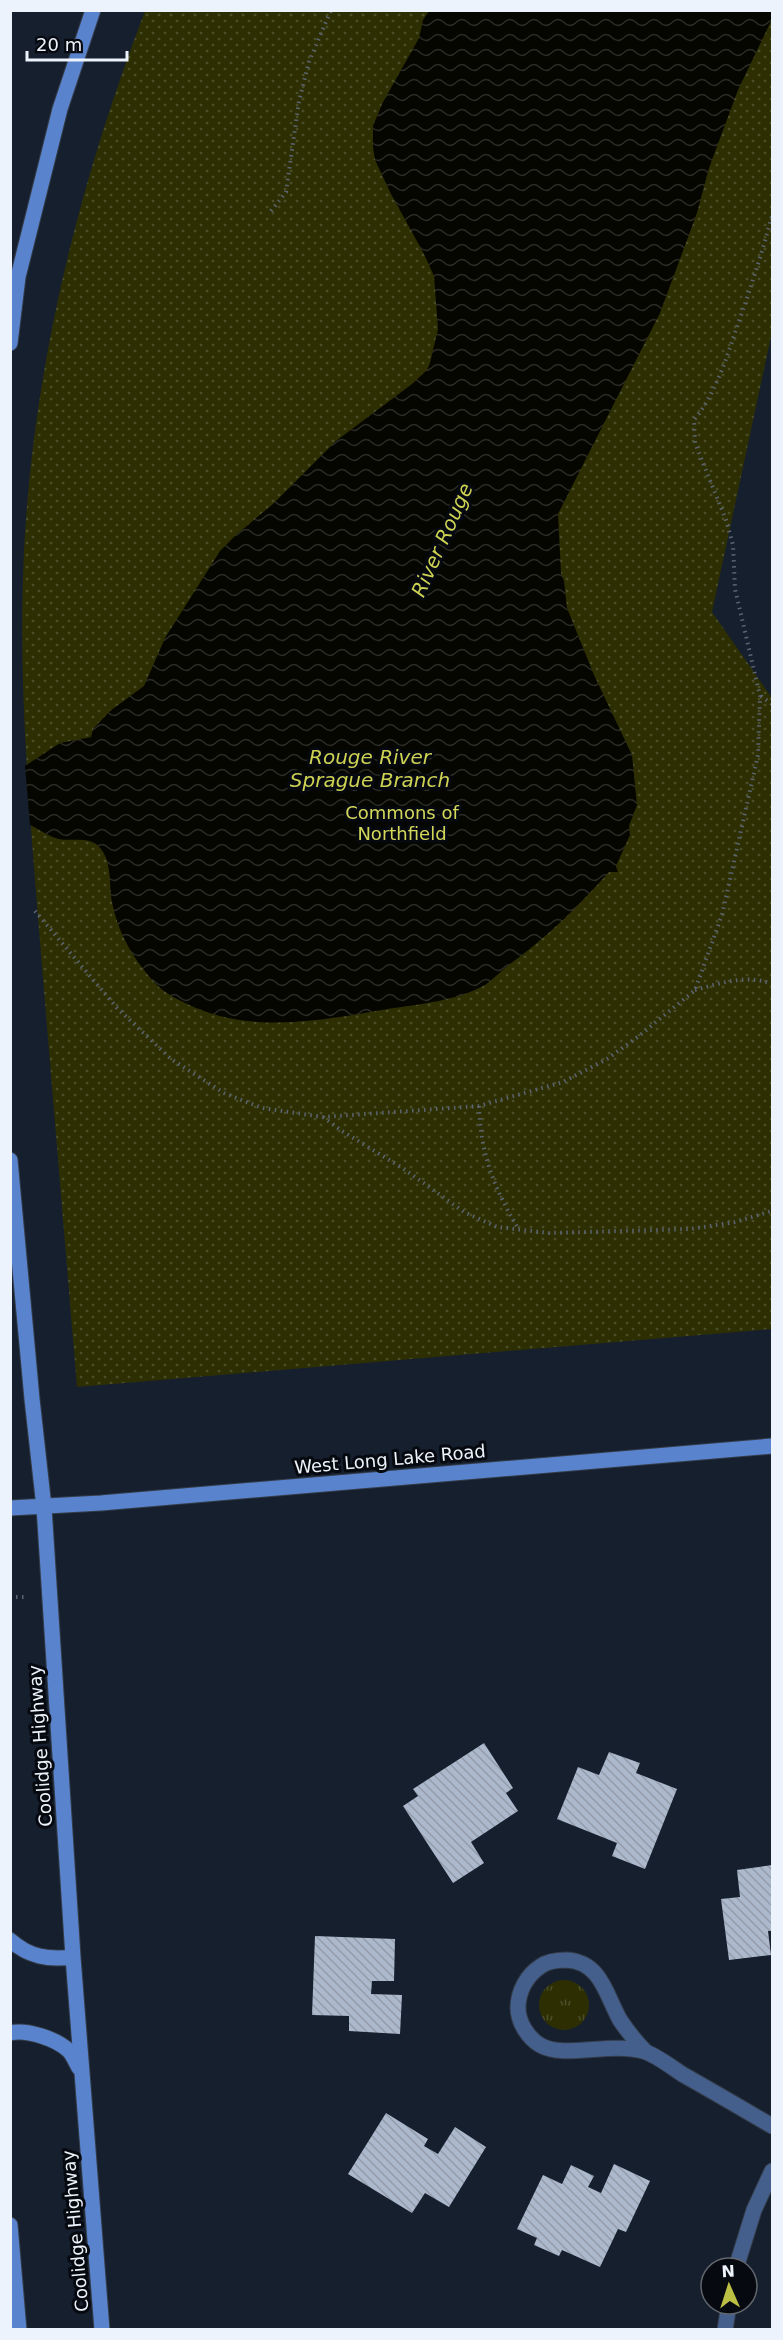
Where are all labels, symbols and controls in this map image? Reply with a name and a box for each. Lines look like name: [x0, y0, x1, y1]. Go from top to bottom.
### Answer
scale bar: [27, 24, 128, 62]
text: 20 m: [36, 34, 82, 55]
water label: River Rouge: [406, 479, 478, 601]
water label: Rouge River Sprague Branch: [290, 745, 450, 792]
park label: Commons of Northfield: [345, 802, 459, 844]
street label: West Long Lake Road: [293, 1440, 487, 1478]
street label: Coolidge Highway: [24, 1664, 56, 1828]
street label: Coolidge Highway: [57, 2149, 93, 2313]
north arrow: [699, 2256, 759, 2316]
text: N: [721, 2262, 735, 2281]

